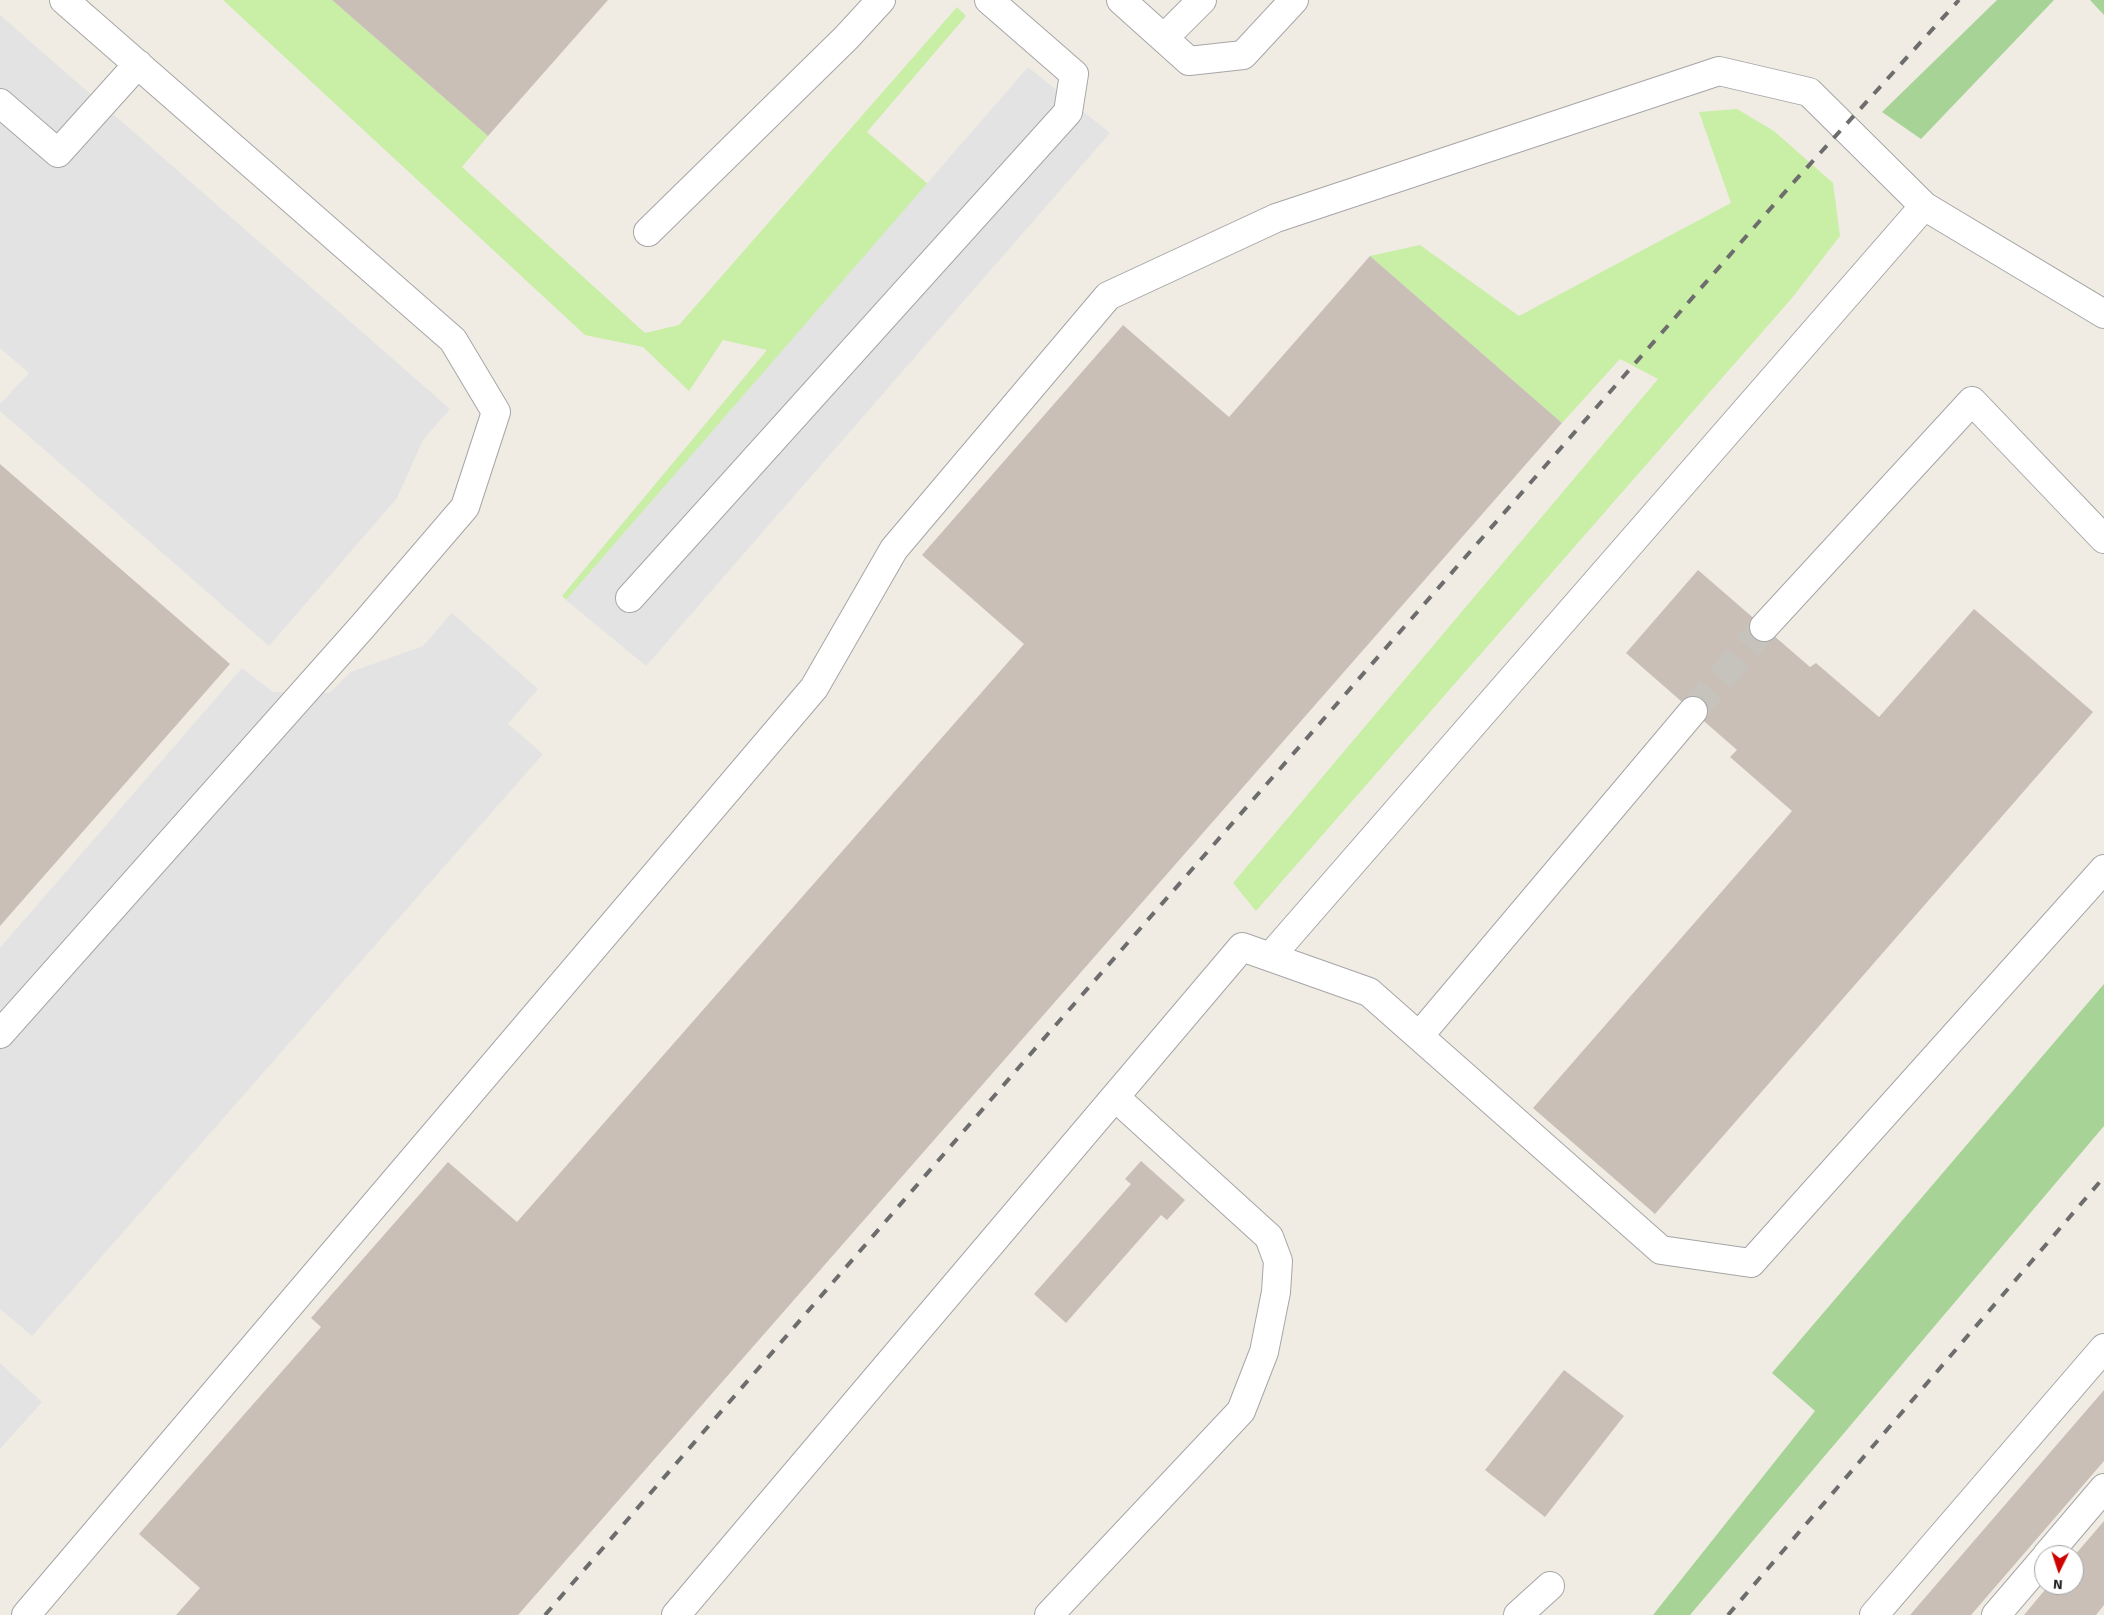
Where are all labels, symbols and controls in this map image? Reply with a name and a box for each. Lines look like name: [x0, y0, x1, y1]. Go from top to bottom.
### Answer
north arrow: [2034, 1545, 2084, 1595]
text: N: [2053, 1576, 2063, 1593]

